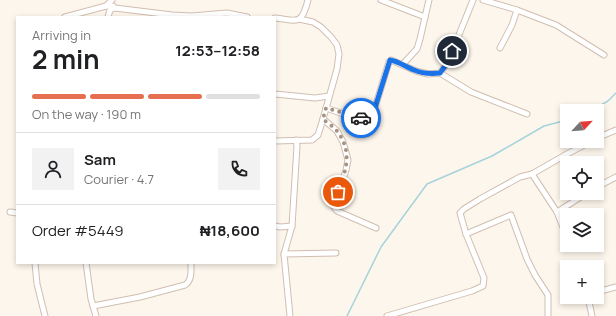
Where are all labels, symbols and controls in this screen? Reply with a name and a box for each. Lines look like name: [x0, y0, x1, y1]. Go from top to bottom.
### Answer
text: Arriving in: [32, 26, 91, 44]
pin: [435, 34, 469, 68]
text: 12:53–12:58: [175, 40, 260, 61]
icon: home: [441, 40, 463, 62]
text: 2 min: [32, 41, 100, 77]
courier: [341, 98, 381, 138]
north arrow: [560, 104, 604, 148]
map controls: [560, 104, 604, 304]
text: On the way · 190 m: [32, 105, 141, 123]
icon: car: [350, 107, 372, 129]
button: person: [32, 148, 74, 190]
button: phone: [218, 148, 260, 190]
text: Sam: [84, 149, 116, 170]
button: locate: [560, 156, 604, 200]
text: Courier · 4.7: [84, 170, 154, 188]
pin: [321, 175, 355, 209]
icon: bag: [327, 181, 349, 203]
button: layers: [560, 208, 604, 252]
text: Order #5449: [32, 220, 124, 241]
text: ₦18,600: [200, 220, 260, 241]
button: +: [560, 260, 604, 304]

